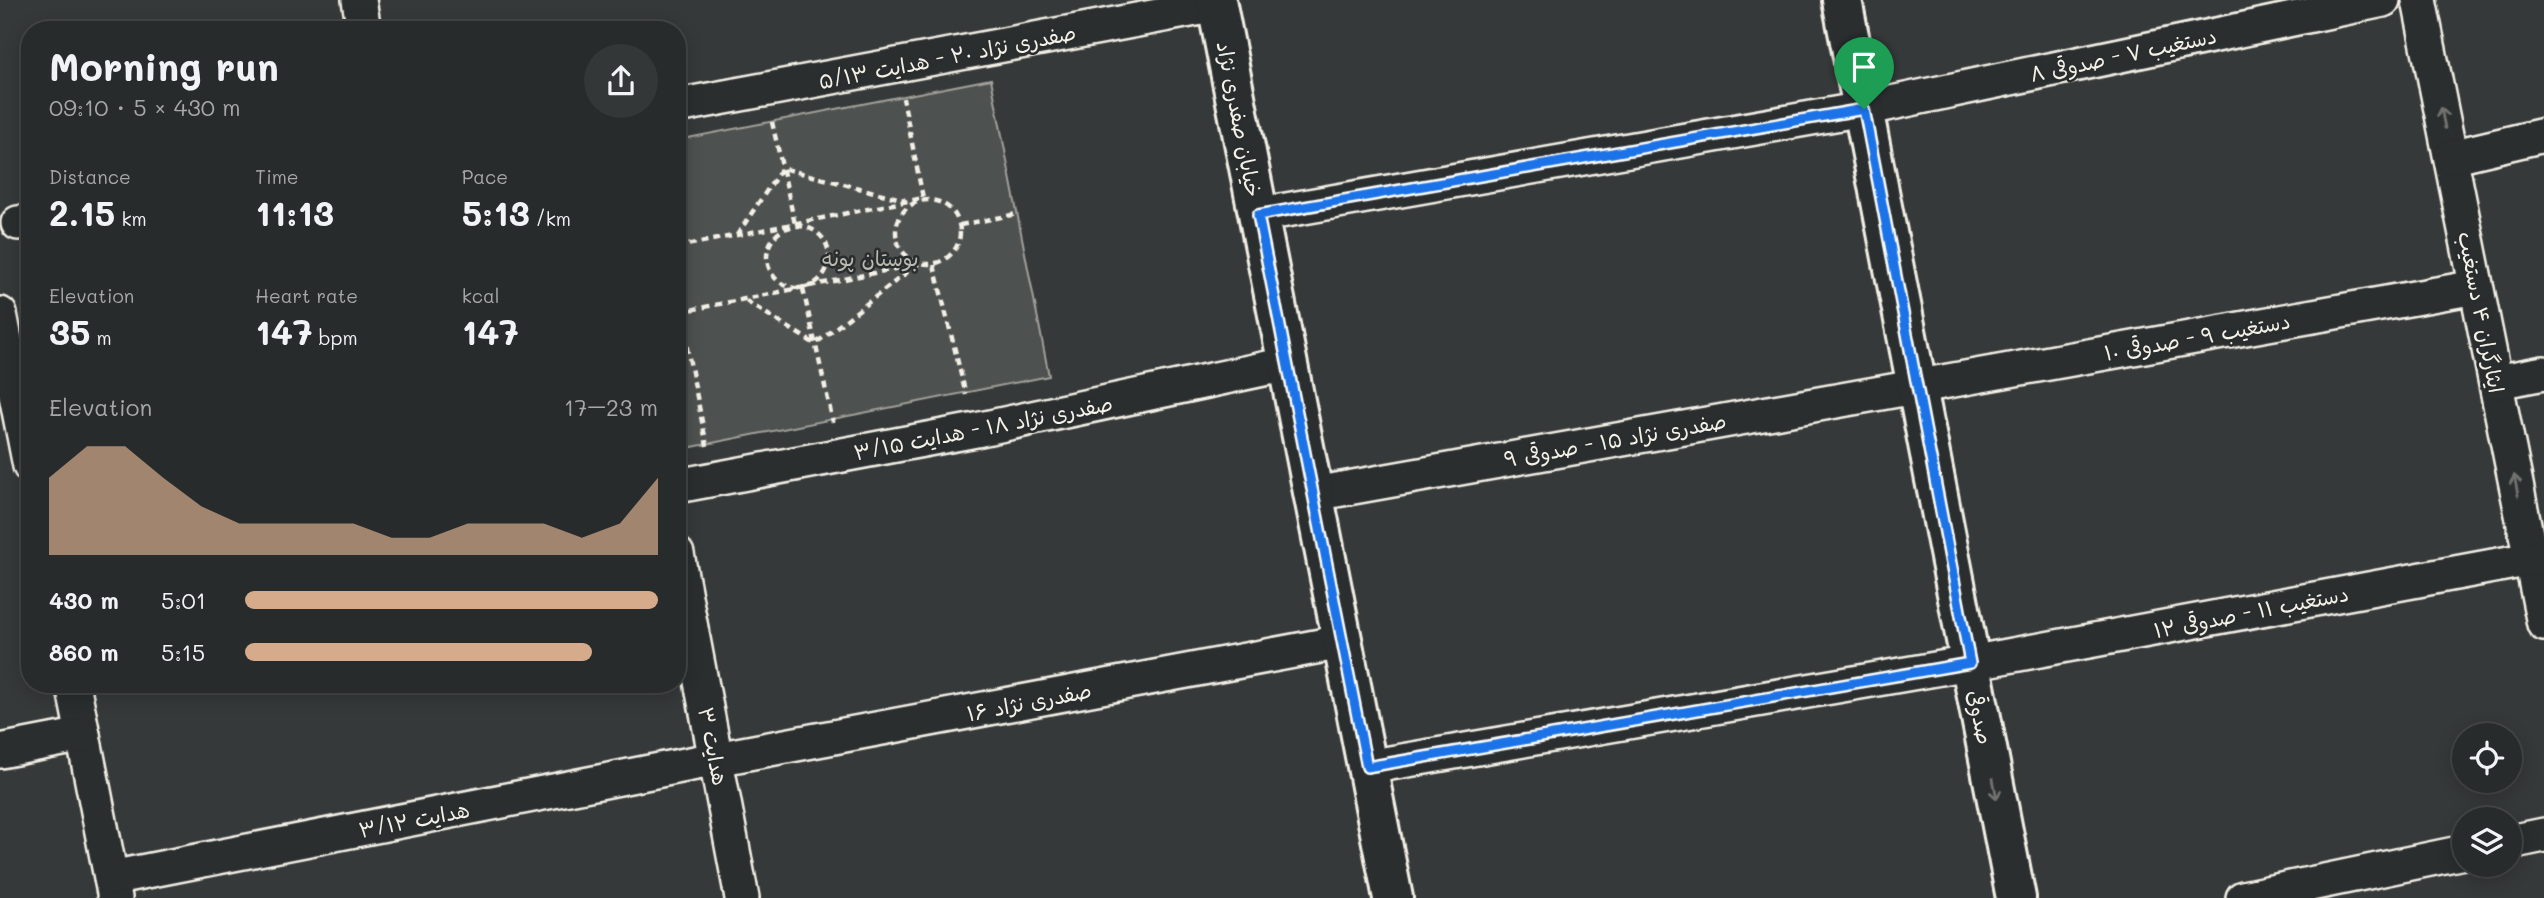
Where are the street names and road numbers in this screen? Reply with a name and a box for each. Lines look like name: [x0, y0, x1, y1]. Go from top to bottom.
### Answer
street label: صفدری نژاد ۲۰ - هدایت ۵/۱۳: [816, 18, 1078, 94]
street label: دستغیب ۷ - صدوقی ۸: [2027, 21, 2219, 89]
street label: خیابان صفدری نژاد: [1211, 39, 1268, 199]
street label: ایثارگران ۴ دستغیب: [2452, 229, 2511, 395]
street label: دستغیب ۹ - صدوقی ۱۰: [2102, 306, 2292, 368]
street label: صفدری نژاد ۱۸ - هدایت ۳/۱۵: [851, 389, 1115, 465]
street label: صفدری نژاد ۱۵ - صدوقی ۹: [1502, 406, 1729, 474]
street label: دستغیب ۱۱ - صدوقی ۱۲: [2151, 579, 2351, 645]
street label: صفدری نژاد ۱۶: [964, 676, 1094, 726]
street label: صدوقی: [1961, 688, 1999, 747]
street label: هدایت ۳: [693, 705, 735, 787]
street label: هدایت ۳/۱۲: [356, 795, 472, 843]

